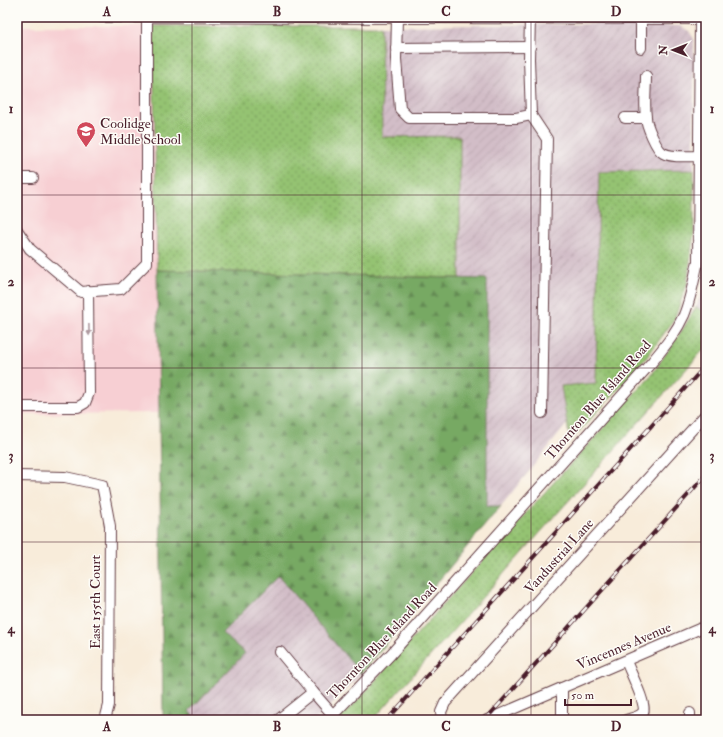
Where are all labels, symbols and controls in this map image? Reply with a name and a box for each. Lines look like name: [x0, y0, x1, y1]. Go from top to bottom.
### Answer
text: A: [102, 4, 112, 20]
text: B: [273, 4, 281, 20]
text: C: [441, 4, 451, 20]
text: D: [611, 4, 622, 20]
north arrow: [653, 30, 693, 70]
text: N: [657, 44, 670, 56]
text: 1: [9, 101, 14, 117]
text: 1: [710, 101, 715, 117]
place label: Coolidge Middle School: [100, 115, 181, 148]
school or university icon: Coolidge Middle School: [75, 120, 97, 148]
text: 2: [8, 274, 15, 290]
text: 2: [709, 274, 716, 290]
one-way arrow: [85, 324, 92, 336]
street label: Thornton Blue Island Road: [541, 337, 655, 463]
text: 3: [9, 448, 14, 464]
text: 3: [710, 448, 715, 464]
street label: Vandustrial Lane: [521, 515, 597, 597]
street label: East 155th Court: [87, 554, 104, 649]
street label: Thornton Blue Island Road: [324, 579, 440, 703]
street label: Vincennes Avenue: [574, 618, 674, 674]
text: 4: [6, 621, 15, 637]
text: 4: [707, 621, 716, 637]
scale bar: [565, 681, 631, 707]
text: 50 m: [571, 688, 595, 703]
text: A: [102, 719, 112, 735]
text: B: [273, 719, 281, 735]
text: C: [441, 719, 451, 735]
text: D: [611, 719, 622, 735]

